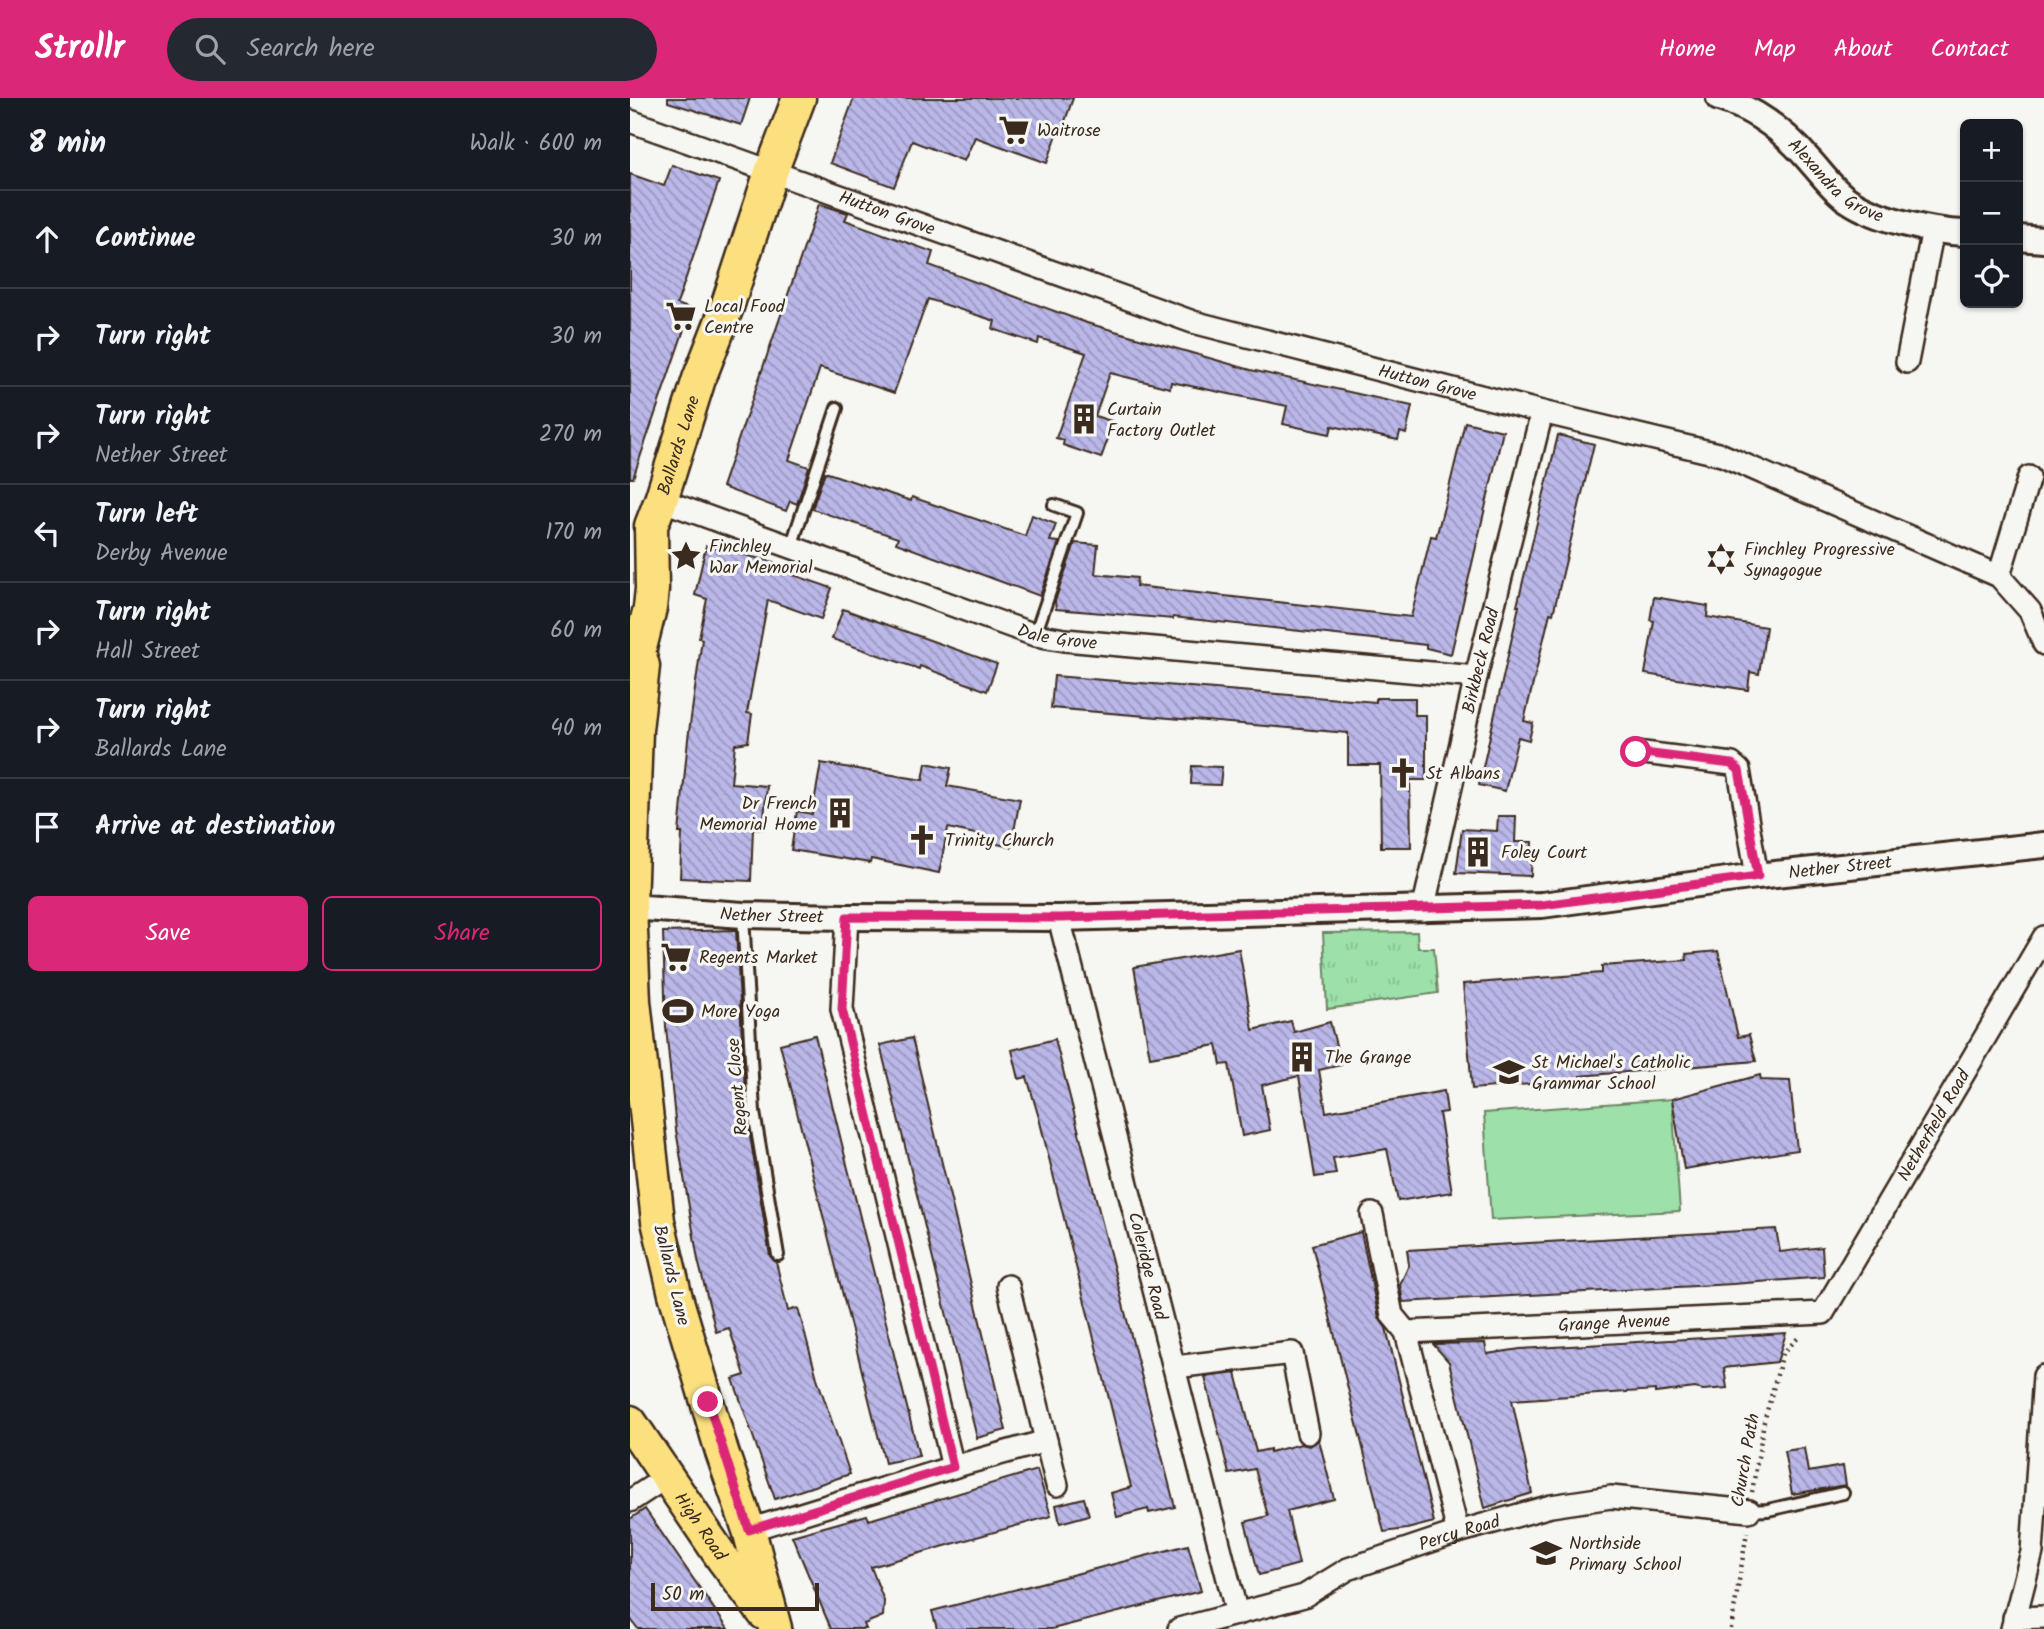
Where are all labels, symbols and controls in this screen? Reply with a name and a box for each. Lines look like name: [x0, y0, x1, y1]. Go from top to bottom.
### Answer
search box: [167, 18, 657, 81]
text: Strollr: [35, 23, 125, 76]
text: Search here: [247, 28, 375, 70]
icon: search: [191, 30, 229, 68]
text: Home: [1659, 30, 1716, 69]
text: Map: [1754, 30, 1796, 69]
text: About: [1834, 30, 1892, 69]
text: Contact: [1930, 30, 2009, 69]
supermarket icon: Waitrose: [997, 113, 1031, 147]
place label: Waitrose: [1037, 117, 1101, 146]
map controls: [1960, 119, 2023, 308]
button: +: [1960, 119, 2023, 182]
text: 8 min: [28, 120, 106, 168]
text: Walk · 600 m: [470, 126, 602, 162]
street label: Alexandra Grove: [1780, 132, 1887, 232]
button: −: [1960, 182, 2023, 245]
street label: Hutton Grove: [834, 184, 939, 245]
text: Continue: [95, 218, 196, 260]
icon: ahead: [28, 220, 66, 258]
text: 30 m: [550, 221, 602, 257]
button: locate: [1960, 245, 2023, 308]
place label: Local Food Centre: [704, 293, 786, 343]
supermarket icon: Local Food Centre: [664, 299, 698, 333]
text: Turn right: [95, 316, 211, 358]
icon: right: [28, 318, 66, 356]
text: 30 m: [550, 319, 602, 355]
street label: Hutton Grove: [1375, 357, 1479, 411]
street label: Ballards Lane: [650, 392, 709, 499]
text: Turn right: [95, 396, 211, 438]
place label: Curtain Factory Outlet: [1107, 396, 1217, 446]
building icon: Curtain Factory Outlet: [1067, 402, 1101, 436]
icon: right: [28, 416, 66, 454]
text: 270 m: [539, 417, 602, 453]
text: Nether Street: [95, 438, 228, 474]
text: Turn left: [95, 494, 198, 536]
icon: left: [28, 514, 66, 552]
text: 170 m: [545, 515, 602, 551]
place label: Finchley War Memorial: [709, 533, 813, 583]
text: Derby Avenue: [95, 536, 228, 572]
place label: Finchley Progressive Synagogue: [1744, 536, 1895, 586]
place icon: Finchley War Memorial: [669, 539, 703, 573]
synagogue icon: Finchley Progressive Synagogue: [1704, 542, 1738, 576]
text: Turn right: [95, 592, 211, 634]
street label: Birkbeck Road: [1455, 604, 1509, 716]
icon: right: [28, 612, 66, 650]
text: 60 m: [550, 613, 602, 649]
street label: Dale Grove: [1013, 617, 1098, 659]
text: Hall Street: [95, 634, 200, 670]
text: Turn right: [95, 690, 211, 732]
icon: right: [28, 710, 66, 748]
text: 40 m: [550, 711, 602, 747]
text: Ballards Lane: [95, 732, 227, 768]
route start: [1620, 736, 1651, 767]
church icon: St Albans: [1386, 756, 1420, 790]
place label: St Albans: [1426, 760, 1501, 789]
place label: Dr French Memorial Home: [699, 790, 817, 840]
building icon: Dr French Memorial Home: [823, 796, 857, 830]
text: Arrive at destination: [95, 806, 335, 848]
icon: arrive: [28, 808, 66, 846]
church icon: Trinity Church: [905, 823, 939, 857]
place label: Trinity Church: [945, 827, 1054, 856]
building icon: Foley Court: [1461, 835, 1495, 869]
place label: Foley Court: [1501, 839, 1588, 868]
street label: Nether Street: [1787, 848, 1894, 889]
button: Save: [28, 896, 308, 971]
button: Share: [322, 896, 602, 971]
street label: Nether Street: [719, 900, 825, 933]
supermarket icon: Regents Market: [659, 940, 693, 974]
place label: Regents Market: [699, 944, 819, 973]
sports icon: More Yoga: [661, 994, 695, 1028]
place label: More Yoga: [701, 998, 780, 1027]
street label: Regent Close: [720, 1037, 757, 1137]
building icon: The Grange: [1285, 1040, 1319, 1074]
place label: The Grange: [1325, 1044, 1411, 1073]
place label: St Michael's Catholic Grammar School: [1532, 1049, 1691, 1099]
school or university icon: St Michael's Catholic Grammar School: [1492, 1055, 1526, 1089]
street label: Netherfield Road: [1890, 1064, 1979, 1187]
street label: Coleridge Road: [1119, 1209, 1175, 1324]
street label: Ballards Lane: [644, 1222, 697, 1329]
street label: Grange Avenue: [1558, 1307, 1671, 1341]
route end: [692, 1386, 723, 1417]
street label: Church Path: [1724, 1411, 1769, 1509]
street label: High Road: [666, 1487, 734, 1568]
street label: Percy Road: [1415, 1508, 1505, 1560]
place label: Northside Primary School: [1569, 1530, 1682, 1580]
school or university icon: Northside Primary School: [1529, 1536, 1563, 1570]
scale bar: [651, 1580, 819, 1612]
text: 50 m: [662, 1580, 704, 1610]

